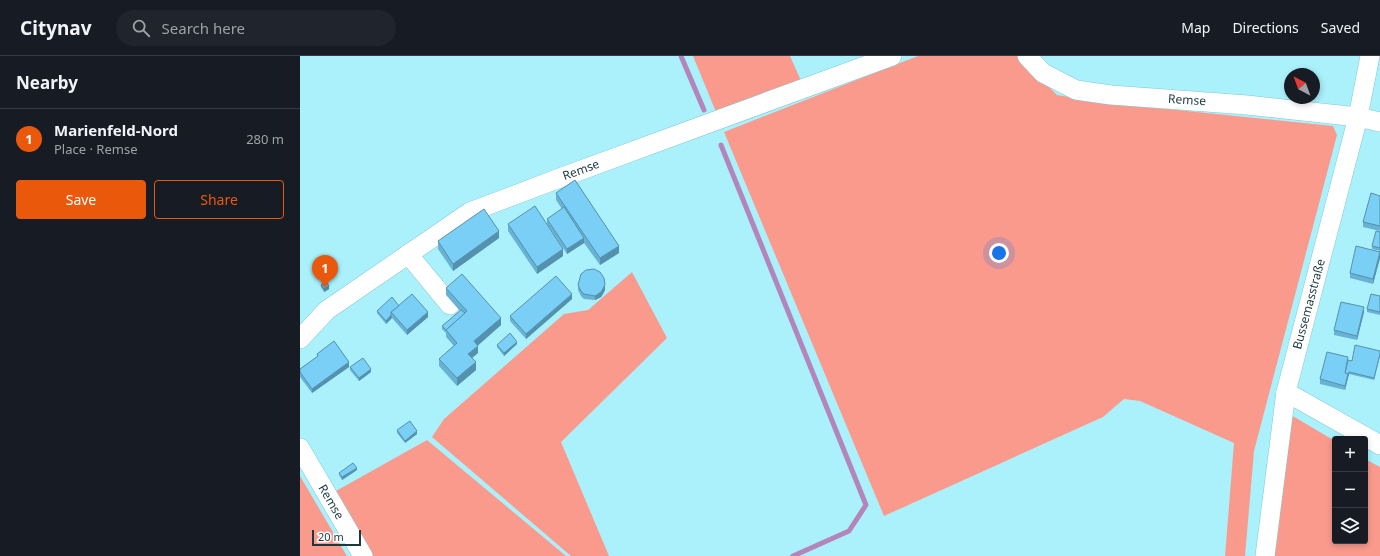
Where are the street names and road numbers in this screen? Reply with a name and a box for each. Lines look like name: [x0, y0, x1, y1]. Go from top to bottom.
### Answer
street label: Remse: [1168, 90, 1207, 109]
street label: Remse: [560, 155, 602, 184]
street label: Bussemasstraße: [1288, 257, 1329, 351]
street label: Remse: [315, 481, 348, 523]

